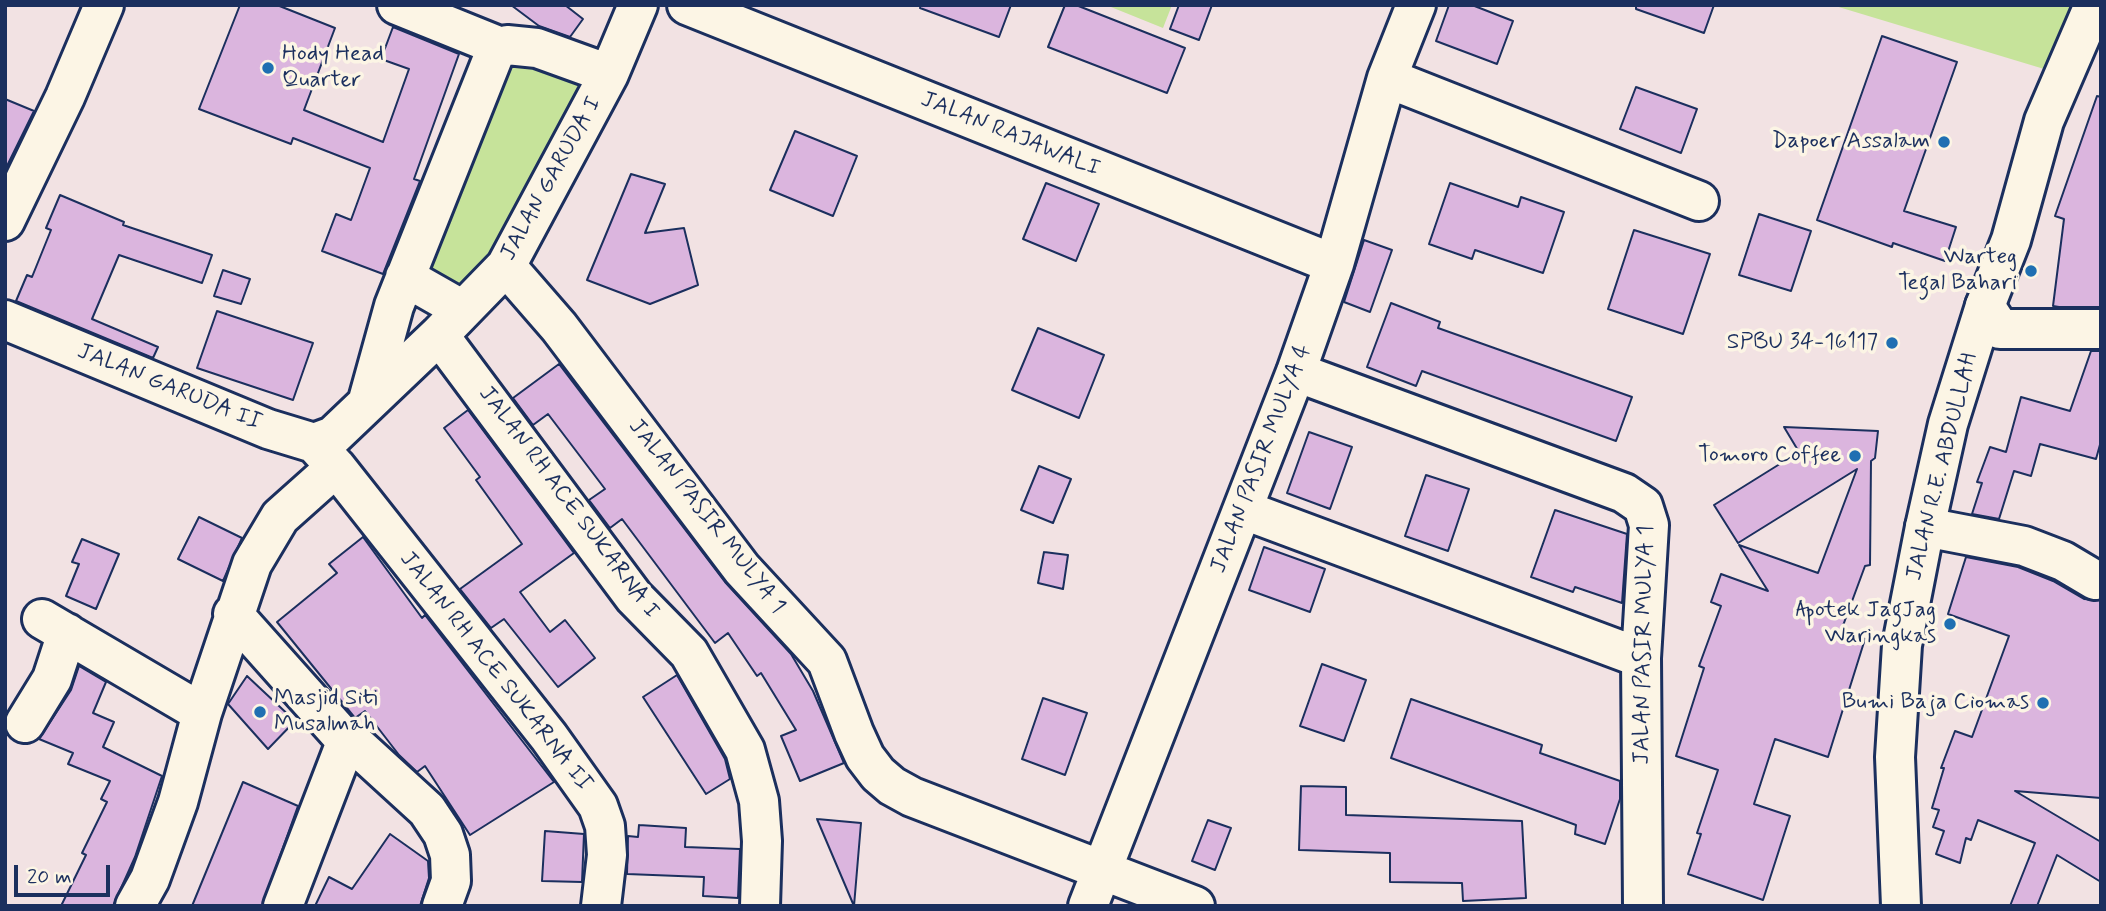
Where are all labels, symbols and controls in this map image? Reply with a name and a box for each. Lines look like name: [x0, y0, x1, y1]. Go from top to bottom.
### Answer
place label: Hody Head Quarter: [282, 41, 384, 95]
marker: Hody Head Quarter: [260, 60, 276, 76]
street label: JALAN RAJAWALI: [916, 86, 1104, 184]
street label: JALAN GARUDA I: [496, 92, 608, 266]
place label: Dapoer Assalam: [1772, 128, 1930, 156]
marker: Dapoer Assalam: [1936, 134, 1952, 150]
place label: Warteg Tegal Bahari: [1898, 244, 2017, 298]
marker: Warteg Tegal Bahari: [2023, 263, 2039, 279]
place label: SPBU 34-16117: [1727, 329, 1878, 357]
marker: SPBU 34-16117: [1884, 335, 1900, 351]
street label: JALAN GARUDA II: [73, 338, 265, 438]
street label: JALAN PASIR MULYA 4: [1206, 341, 1318, 577]
street label: JALAN R.E. ABDULLAH: [1901, 350, 1985, 584]
street label: JALAN RH ACE SUKARNA I: [472, 381, 664, 625]
street label: JALAN PASIR MULYA 1: [621, 414, 791, 620]
place label: Tomoro Coffee: [1698, 442, 1841, 470]
marker: Tomoro Coffee: [1847, 448, 1863, 464]
street label: JALAN PASIR MULYA 1: [1629, 525, 1661, 765]
street label: JALAN RH ACE SUKARNA II: [393, 546, 597, 798]
place label: Apotek JagJag Waringkas: [1796, 597, 1936, 651]
marker: Apotek JagJag Waringkas: [1942, 616, 1958, 632]
place label: Masjid Siti Musalmah: [274, 685, 378, 739]
place label: Bumi Baja Ciomas: [1842, 689, 2029, 717]
marker: Bumi Baja Ciomas: [2035, 695, 2051, 711]
marker: Masjid Siti Musalmah: [252, 704, 268, 720]
scale bar: [18, 852, 114, 896]
text: 20 m: [27, 863, 72, 891]

